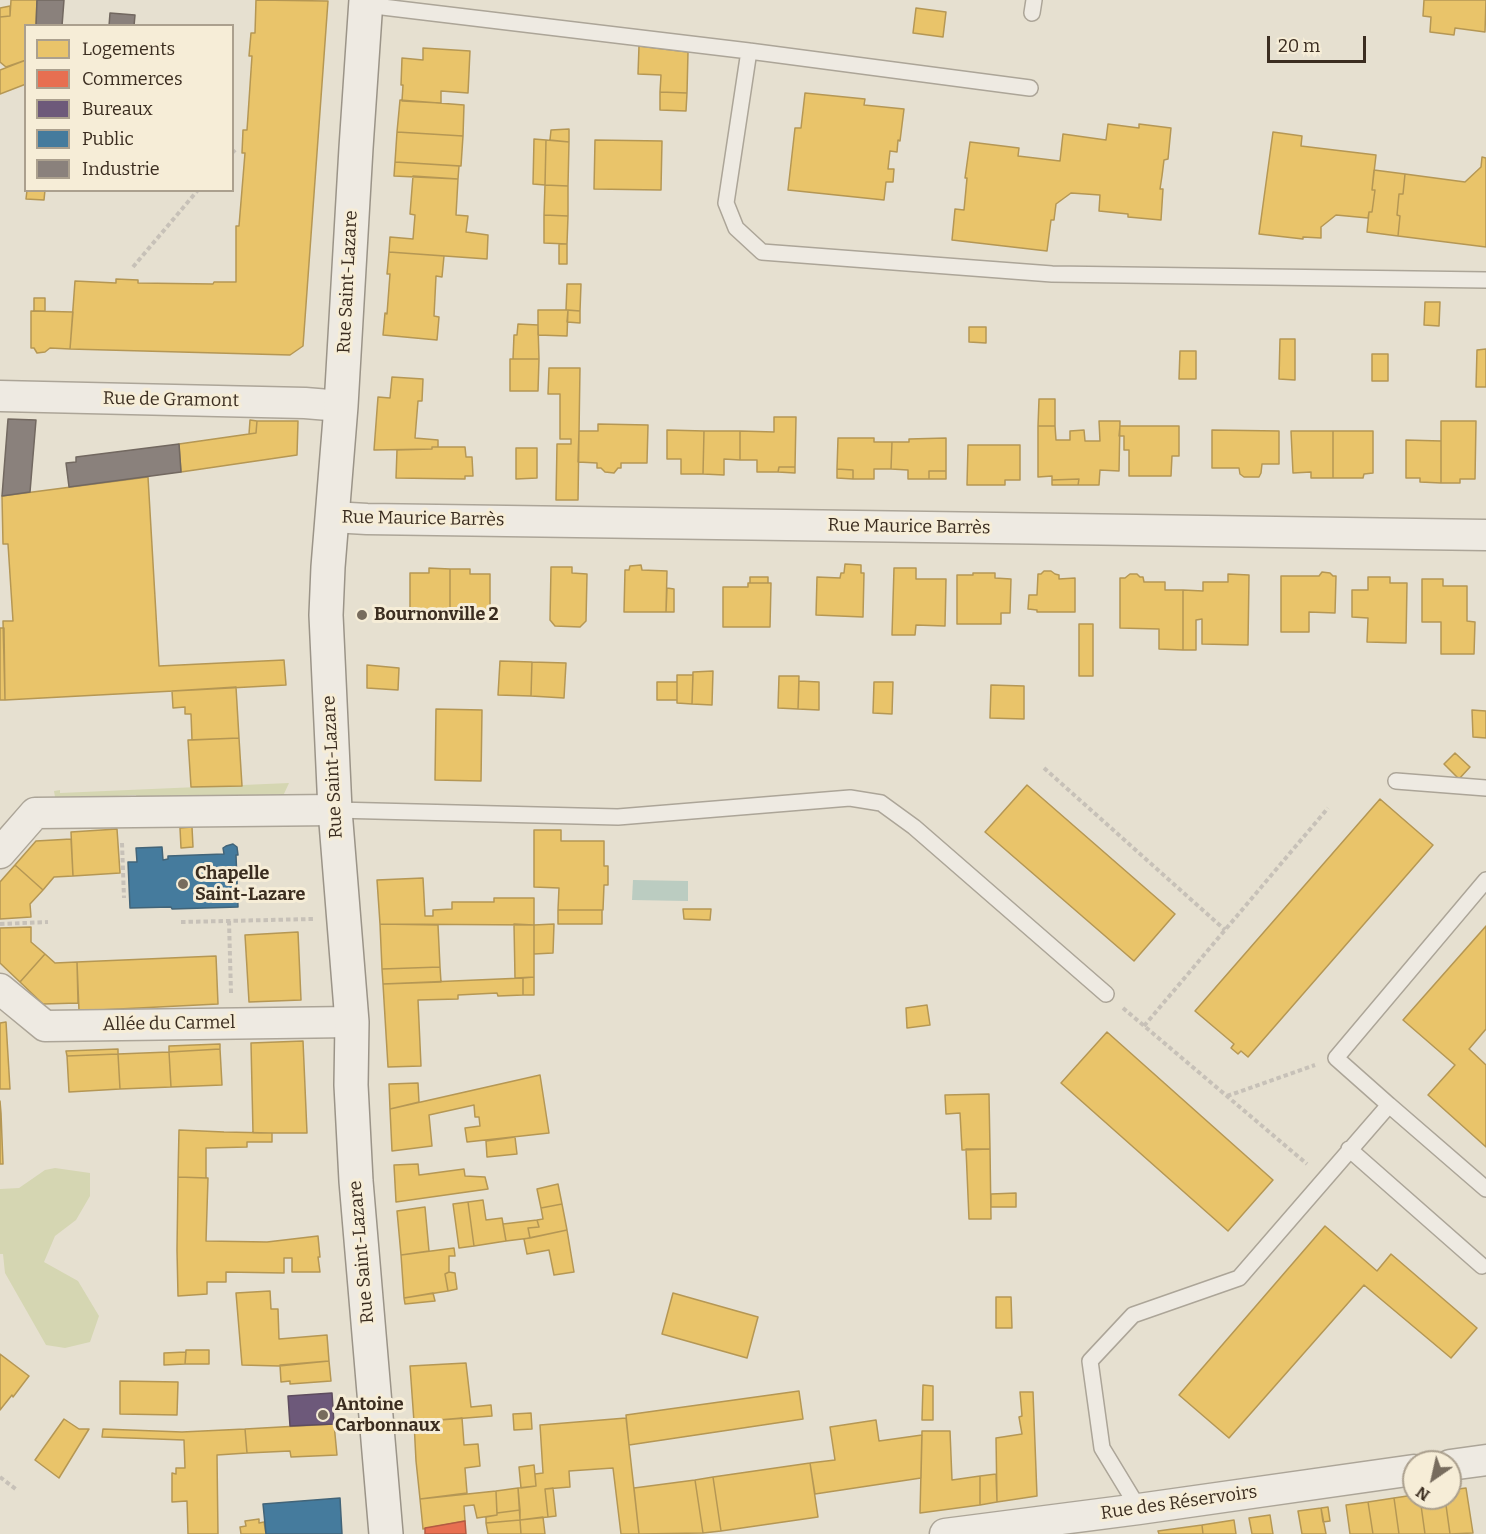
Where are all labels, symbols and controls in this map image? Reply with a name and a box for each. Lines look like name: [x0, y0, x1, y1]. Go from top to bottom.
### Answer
legend: [24, 24, 234, 192]
scale bar: [1270, 24, 1369, 62]
text: 20 m: [1278, 35, 1320, 57]
text: Logements: [82, 38, 175, 60]
text: Commerces: [82, 68, 183, 90]
text: Bureaux: [82, 98, 153, 120]
text: Public: [82, 128, 134, 150]
text: Industrie: [82, 158, 160, 180]
street label: Rue Saint-Lazare: [333, 210, 363, 354]
street label: Rue de Gramont: [103, 388, 239, 412]
street label: Rue Maurice Barrès: [341, 507, 505, 531]
street label: Rue Maurice Barrès: [827, 515, 991, 539]
place label: Bournonville 2: [374, 604, 499, 626]
marker: Bournonville 2: [355, 608, 369, 622]
street label: Rue Saint-Lazare: [318, 695, 348, 839]
place label: Chapelle Saint-Lazare: [195, 863, 305, 906]
marker: Chapelle Saint-Lazare: [176, 877, 190, 891]
street label: Allée du Carmel: [103, 1012, 235, 1036]
street label: Rue Saint-Lazare: [345, 1180, 379, 1324]
place label: Antoine Carbonnaux: [335, 1394, 440, 1436]
marker: Antoine Carbonnaux: [316, 1408, 330, 1422]
north arrow: [1402, 1450, 1462, 1510]
street label: Rue des Réservoirs: [1099, 1481, 1259, 1525]
text: N: [1412, 1482, 1433, 1505]

